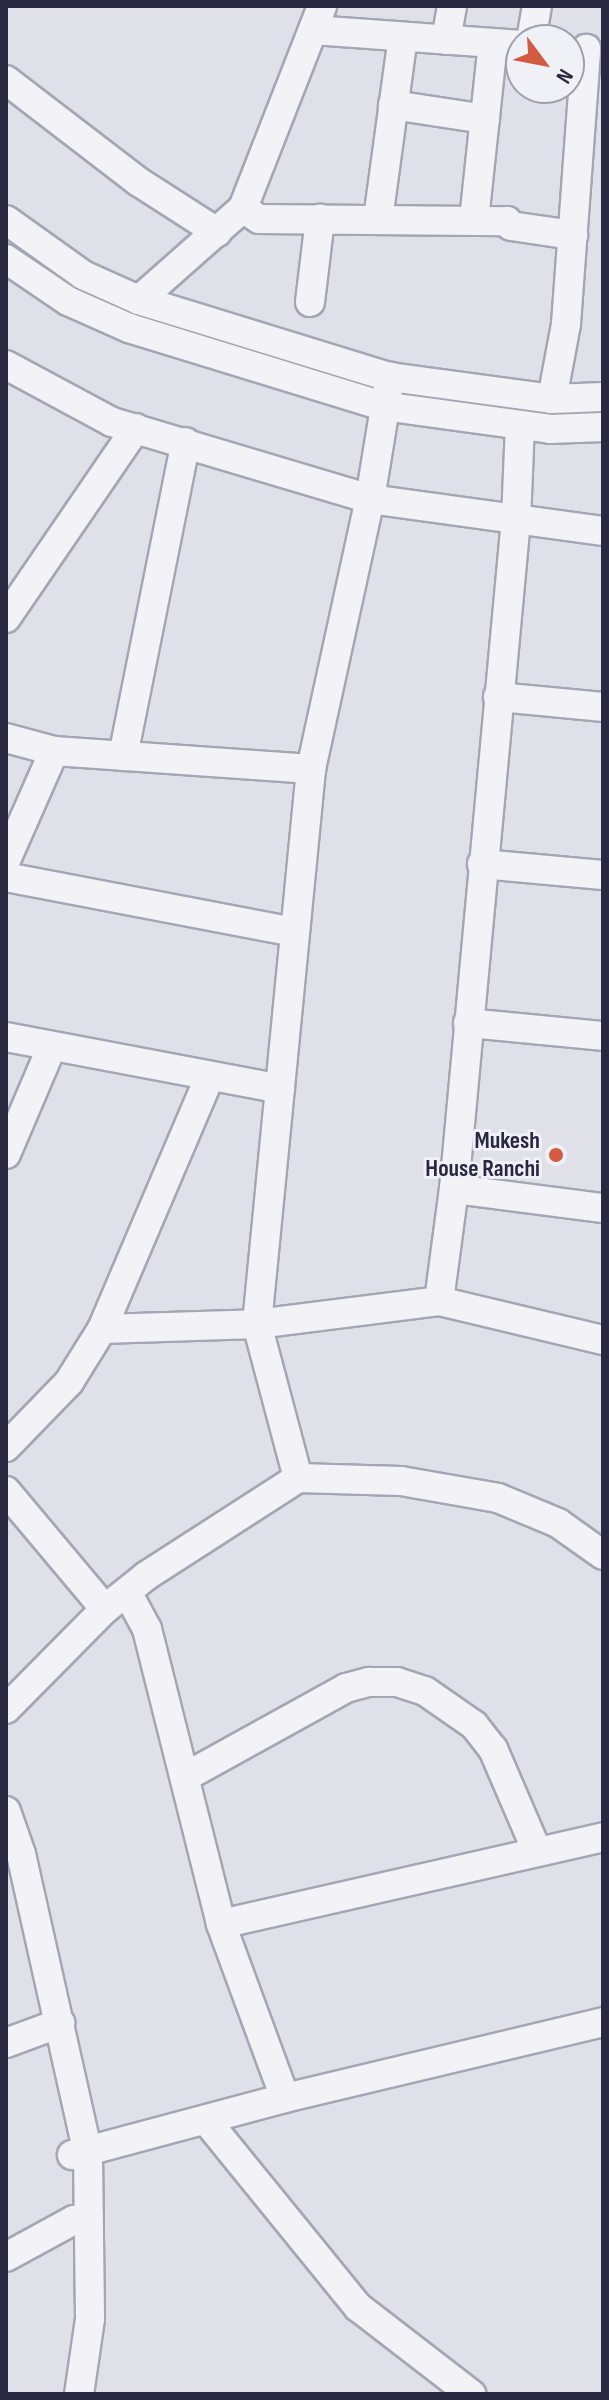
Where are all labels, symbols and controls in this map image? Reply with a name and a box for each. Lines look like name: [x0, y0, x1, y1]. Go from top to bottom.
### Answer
north arrow: [505, 24, 585, 104]
text: N: [550, 64, 579, 88]
place label: Mukesh House Ranchi: [425, 1127, 540, 1183]
marker: Mukesh House Ranchi: [547, 1146, 565, 1164]

